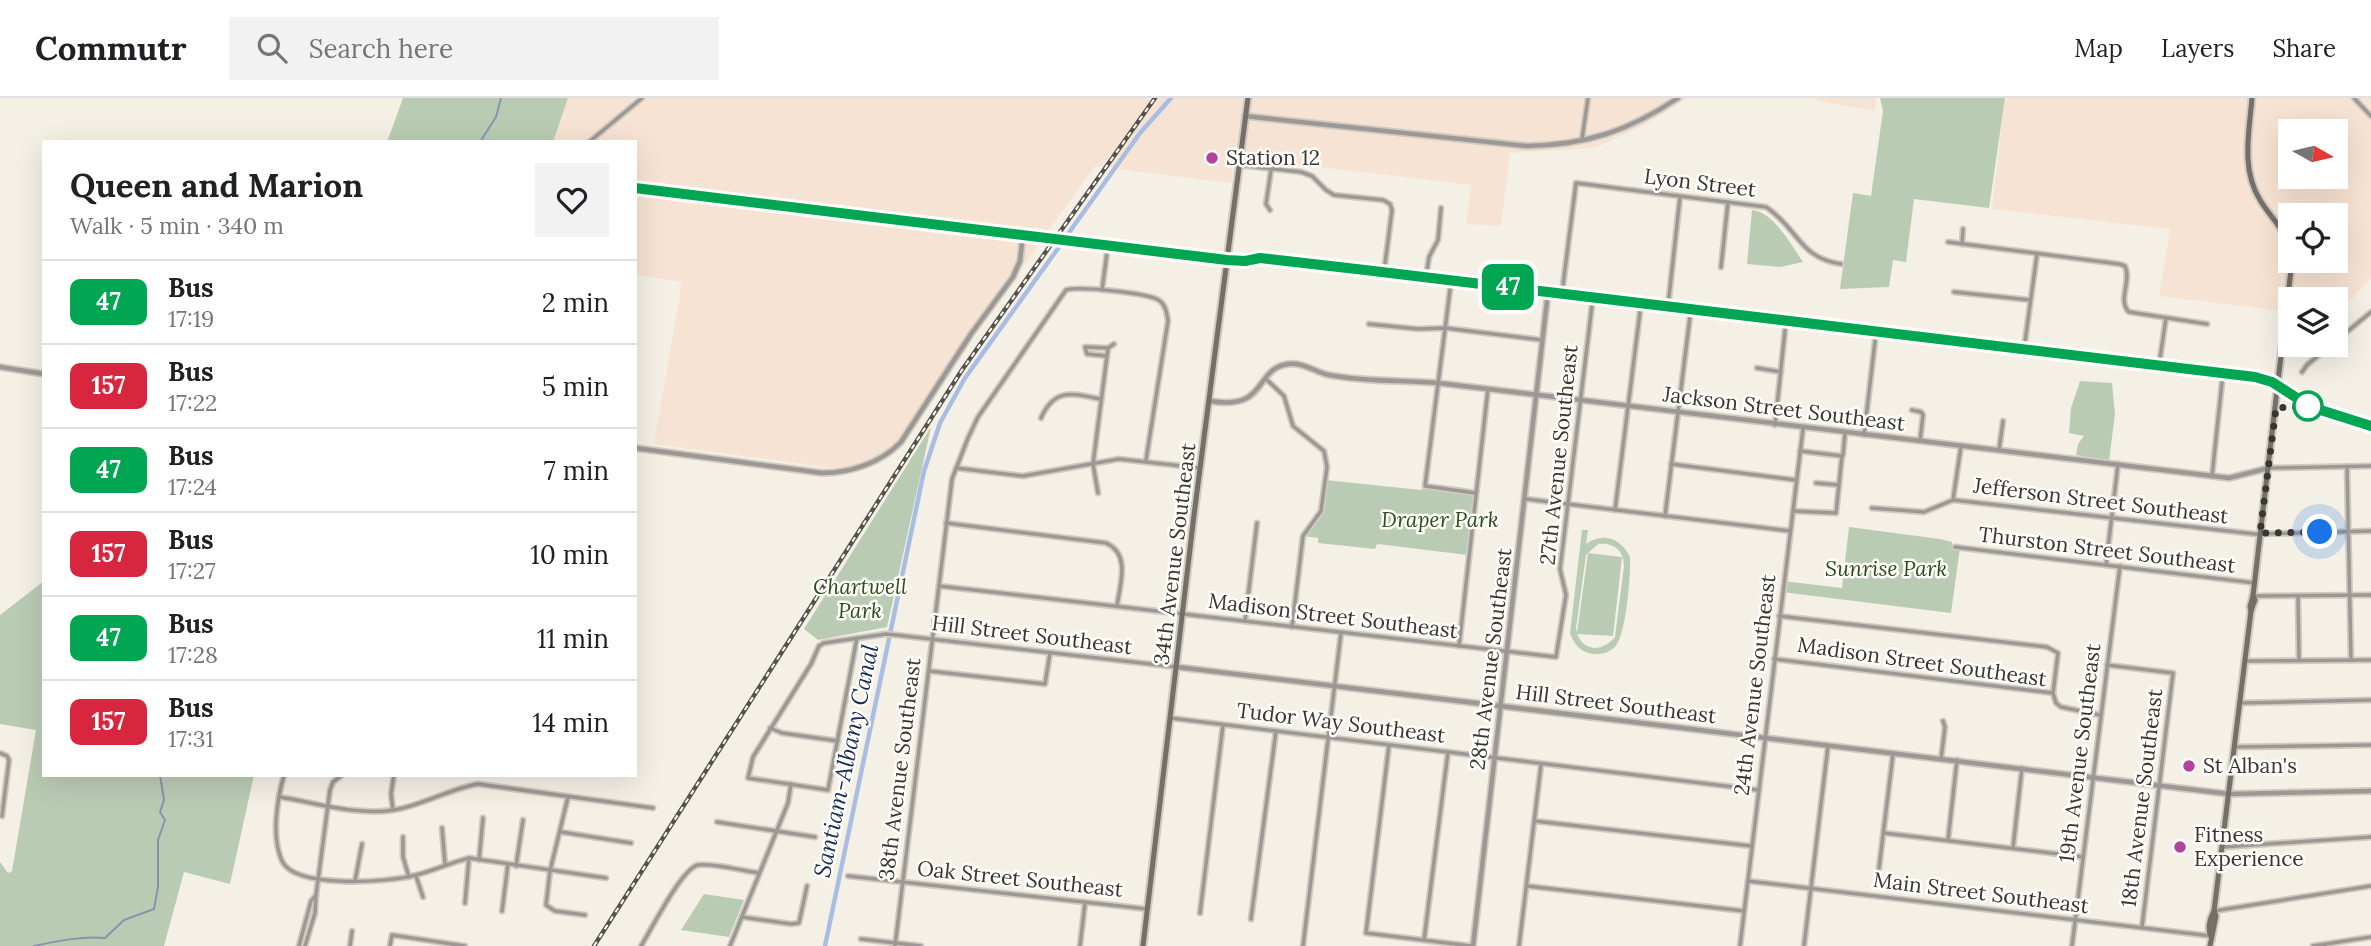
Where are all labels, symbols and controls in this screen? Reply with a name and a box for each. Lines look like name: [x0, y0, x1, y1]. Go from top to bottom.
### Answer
search box: [229, 17, 719, 80]
text: Commutr: [35, 27, 187, 69]
icon: search: [253, 29, 291, 67]
text: Search here: [309, 32, 453, 65]
text: Map: [2074, 33, 2123, 64]
text: Layers: [2161, 33, 2234, 64]
text: Share: [2272, 33, 2336, 64]
north arrow: [2278, 119, 2348, 189]
map controls: [2278, 119, 2348, 357]
place label: Station 12: [1226, 144, 1320, 171]
marker: Station 12: [1204, 150, 1220, 166]
street label: Lyon Street: [1643, 162, 1758, 203]
button: heart: [535, 163, 609, 237]
text: Queen and Marion: [70, 164, 363, 206]
button: locate: [2278, 203, 2348, 273]
text: Walk · 5 min · 340 m: [70, 211, 284, 240]
line badge: 47: [1476, 264, 1540, 310]
text: Bus: [168, 271, 214, 304]
text: 47: [1496, 271, 1520, 302]
text: 47: [96, 286, 121, 317]
text: 2 min: [542, 286, 609, 319]
button: layers: [2278, 287, 2348, 357]
text: 17:19: [168, 304, 214, 333]
street label: 27th Avenue Southeast: [1534, 343, 1584, 566]
text: Bus: [168, 355, 214, 388]
text: 157: [92, 370, 125, 401]
text: 5 min: [542, 370, 609, 403]
street label: Jackson Street Southeast: [1661, 380, 1907, 437]
text: 17:22: [168, 388, 217, 417]
unlabelled marker: [2293, 391, 2323, 421]
text: Bus: [168, 439, 214, 472]
street label: 34th Avenue Southeast: [1147, 440, 1202, 667]
text: 47: [96, 454, 121, 485]
text: 7 min: [544, 454, 609, 487]
street label: Jefferson Street Southeast: [1971, 471, 2231, 530]
text: 17:24: [168, 472, 217, 501]
park label: Draper Park: [1381, 506, 1499, 533]
your location: [2302, 514, 2337, 549]
street label: Thurston Street Southeast: [1977, 520, 2238, 579]
text: Bus: [168, 523, 214, 556]
text: 157: [92, 538, 125, 569]
text: 10 min: [530, 538, 609, 571]
street label: 28th Avenue Southeast: [1463, 545, 1518, 772]
park label: Sunrise Park: [1825, 555, 1947, 582]
text: 17:27: [168, 556, 216, 585]
street label: 24th Avenue Southeast: [1728, 572, 1782, 797]
park label: Chartwell Park: [813, 573, 907, 624]
street label: Madison Street Southeast: [1207, 587, 1460, 644]
text: Bus: [168, 607, 214, 640]
street label: Hill Street Southeast: [930, 609, 1135, 660]
text: 47: [96, 622, 121, 653]
text: 11 min: [537, 622, 609, 655]
street label: Madison Street Southeast: [1796, 631, 2049, 692]
text: 17:28: [168, 640, 218, 669]
water label: Santiam-Albany Canal: [807, 641, 884, 880]
street label: 19th Avenue Southeast: [2053, 641, 2106, 864]
street label: 38th Avenue Southeast: [872, 655, 927, 882]
street label: Hill Street Southeast: [1514, 678, 1719, 729]
street label: 18th Avenue Southeast: [2115, 686, 2168, 909]
text: Bus: [168, 691, 214, 724]
street label: Tudor Way Southeast: [1235, 696, 1448, 749]
text: 157: [92, 706, 125, 737]
text: 14 min: [532, 706, 609, 739]
text: 17:31: [168, 724, 214, 753]
place label: St Alban's: [2203, 752, 2297, 779]
marker: St Alban's: [2181, 758, 2197, 774]
place label: Fitness Experience: [2194, 821, 2304, 872]
marker: Fitness Experience: [2172, 839, 2188, 855]
street label: Oak Street Southeast: [916, 854, 1125, 903]
street label: Main Street Southeast: [1872, 866, 2091, 919]

